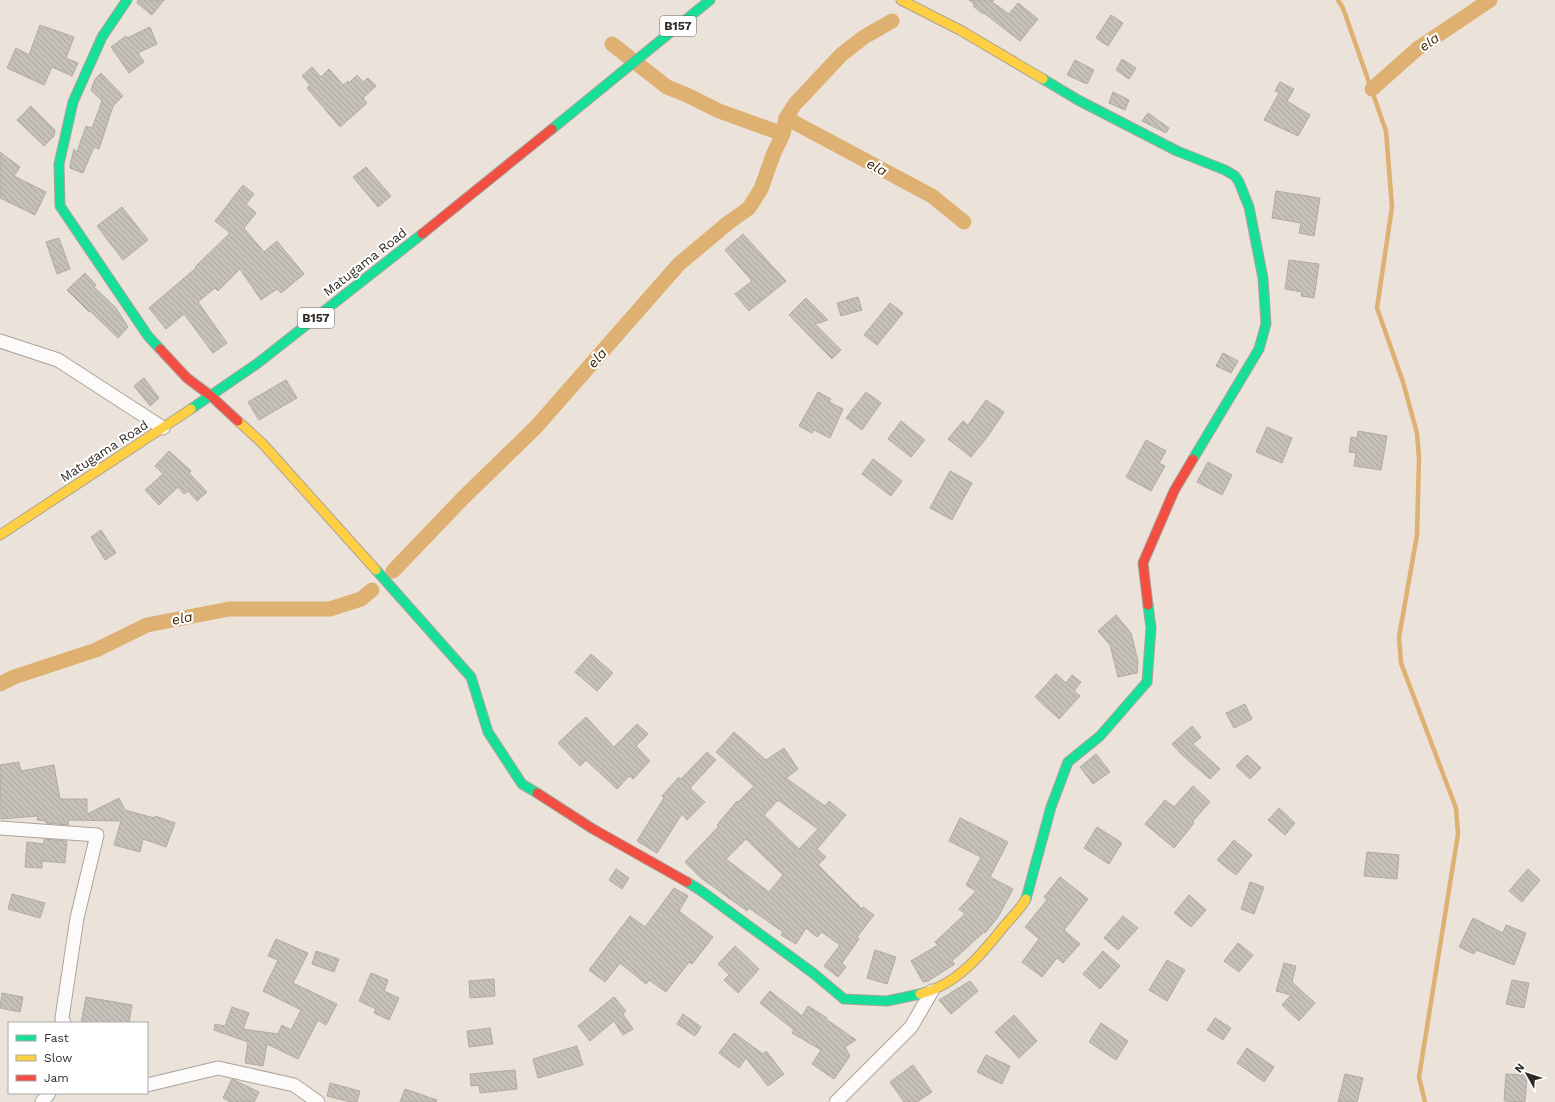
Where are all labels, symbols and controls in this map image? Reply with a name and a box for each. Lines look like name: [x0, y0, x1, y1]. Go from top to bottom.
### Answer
road number: B157: [660, 16, 696, 36]
water label: ela: [1416, 29, 1442, 54]
water label: ela: [864, 155, 890, 179]
street label: Matugama Road: [320, 225, 410, 299]
road number: B157: [298, 308, 334, 328]
water label: ela: [584, 345, 610, 371]
street label: Matugama Road: [57, 417, 151, 485]
water label: ela: [170, 608, 194, 628]
legend: [8, 1022, 148, 1094]
text: Fast: [44, 1031, 69, 1045]
text: Slow: [44, 1051, 72, 1065]
north arrow: [1507, 1054, 1547, 1094]
text: N: [1512, 1061, 1527, 1075]
text: Jam: [44, 1071, 69, 1085]

